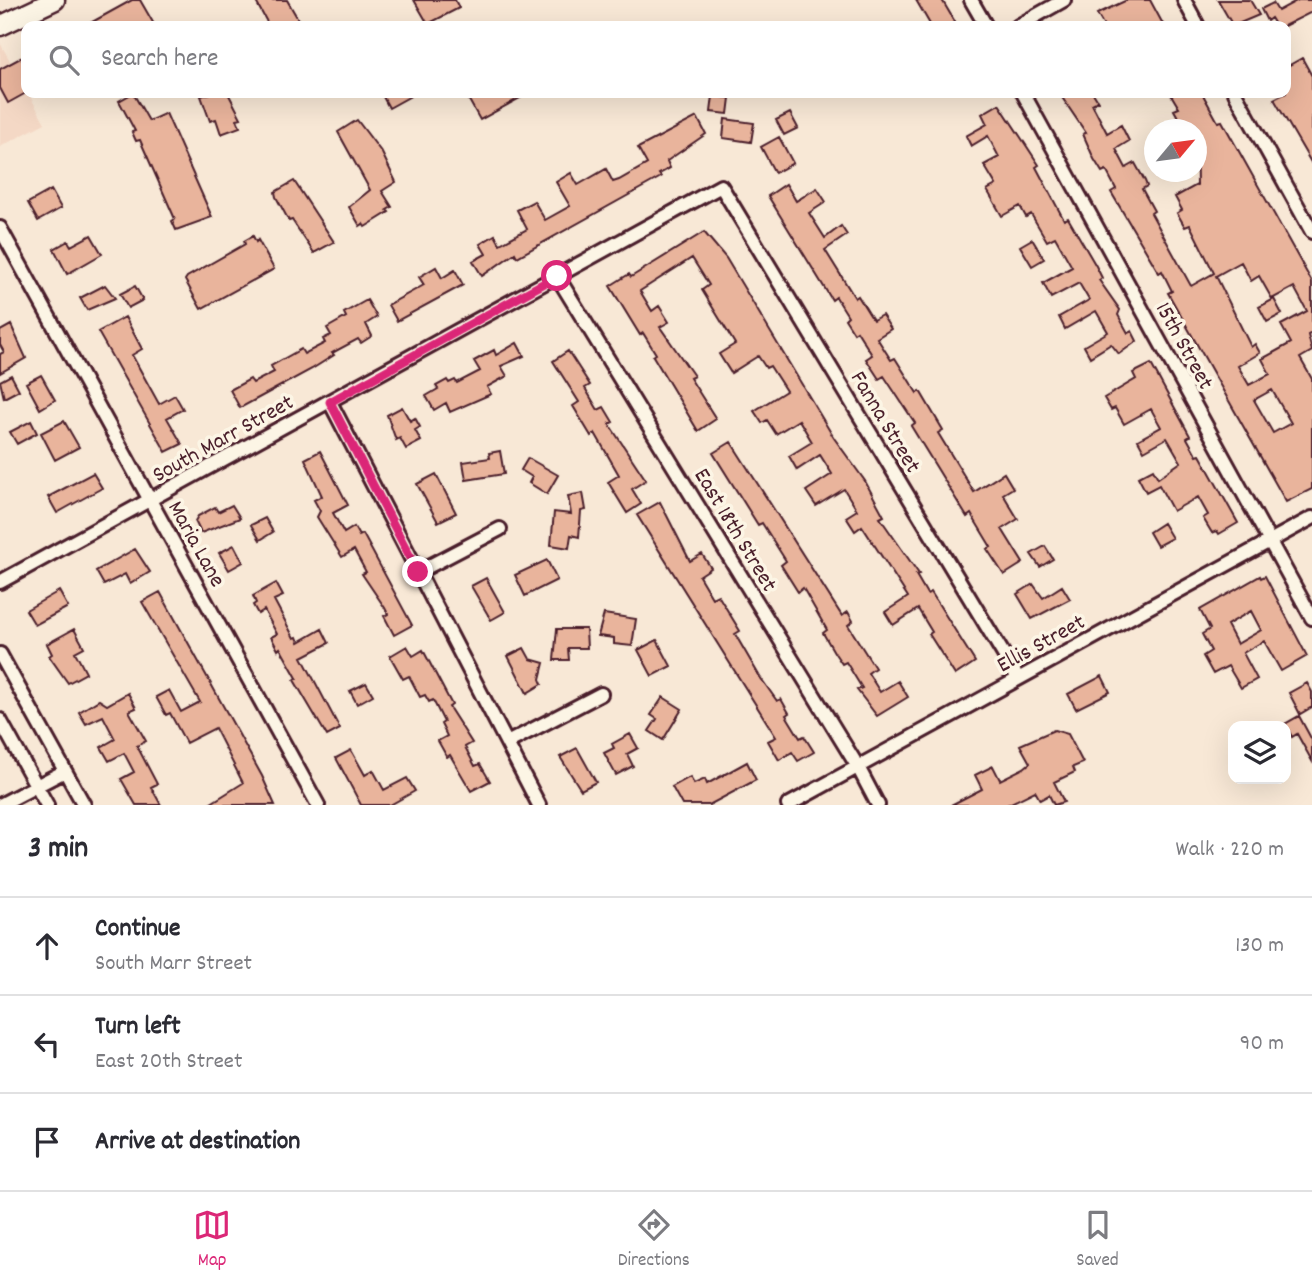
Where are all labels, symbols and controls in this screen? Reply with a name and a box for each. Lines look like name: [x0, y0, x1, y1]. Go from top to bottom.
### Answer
search box: [21, 21, 1291, 98]
icon: search: [45, 41, 83, 79]
text: Search here: [101, 41, 219, 78]
north arrow: [1144, 119, 1207, 182]
route start: [541, 260, 572, 291]
street label: 15th Street: [1145, 297, 1221, 397]
street label: Fanna Street: [840, 365, 928, 480]
street label: South Marr Street: [147, 388, 300, 493]
street label: East 18th Street: [684, 463, 784, 599]
street label: Maria Lane: [158, 496, 232, 594]
route end: [402, 556, 433, 587]
street label: Ellis Street: [992, 607, 1092, 683]
map controls: [1228, 721, 1291, 784]
button: layers: [1228, 721, 1291, 784]
text: 3 min: [28, 829, 88, 872]
text: Walk · 220 m: [1176, 834, 1284, 867]
text: Continue: [95, 911, 180, 948]
icon: ahead: [28, 927, 66, 965]
text: 130 m: [1235, 930, 1284, 963]
text: South Marr Street: [95, 948, 252, 981]
text: Turn left: [95, 1009, 181, 1046]
icon: left: [28, 1025, 66, 1063]
text: 90 m: [1240, 1028, 1284, 1061]
text: East 20th Street: [95, 1046, 242, 1079]
icon: arrive: [28, 1123, 66, 1161]
text: Arrive at destination: [95, 1124, 300, 1161]
tab: Map: [193, 1206, 231, 1275]
tab: Directions: [618, 1206, 690, 1275]
tab: Saved: [1076, 1206, 1119, 1275]

